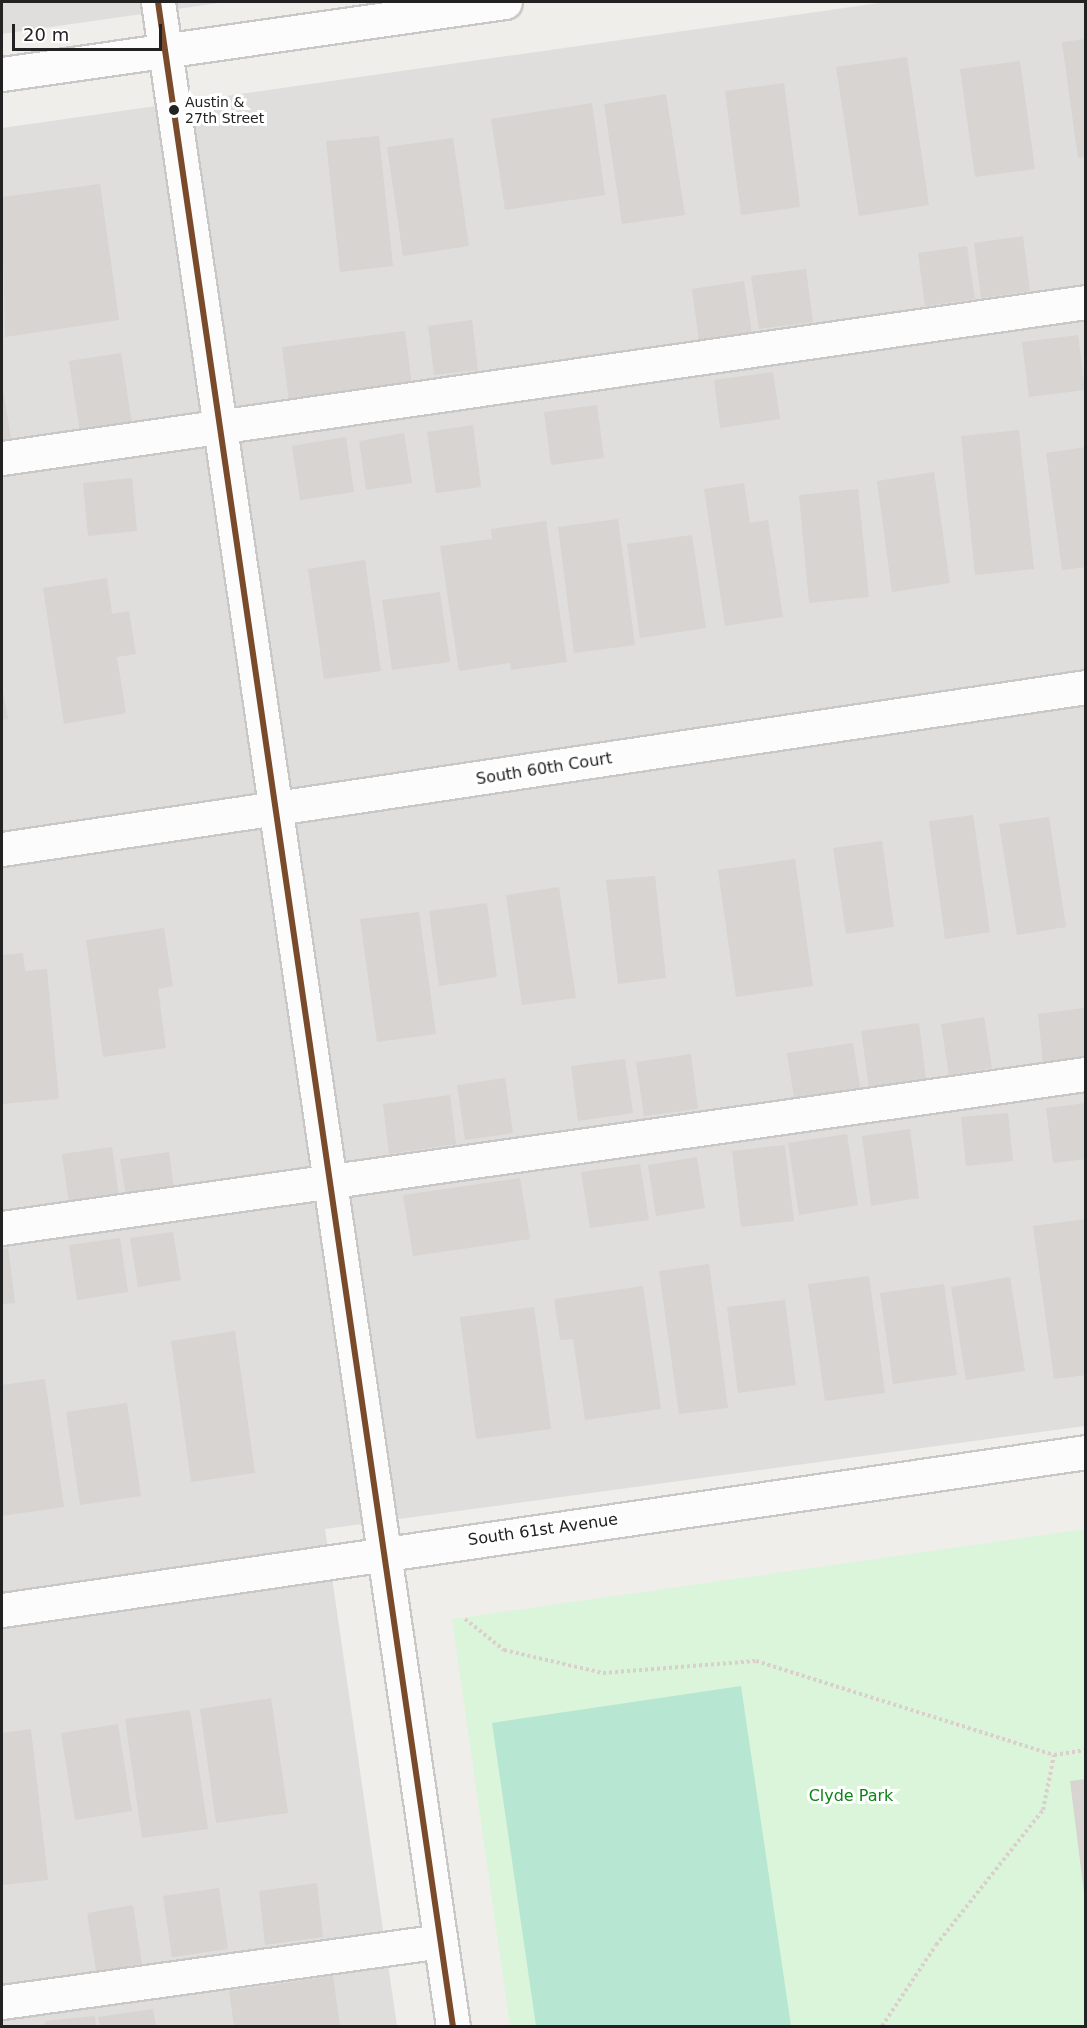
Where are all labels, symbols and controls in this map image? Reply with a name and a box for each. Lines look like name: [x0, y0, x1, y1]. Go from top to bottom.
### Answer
scale bar: [15, 12, 165, 50]
text: 20 m: [23, 24, 69, 45]
place label: Austin & 27th Street: [185, 94, 264, 126]
marker: Austin & 27th Street: [168, 104, 180, 116]
street label: South 60th Court: [475, 749, 613, 789]
street label: South 61st Avenue: [467, 1510, 619, 1550]
park label: Clyde Park: [809, 1786, 893, 1806]

